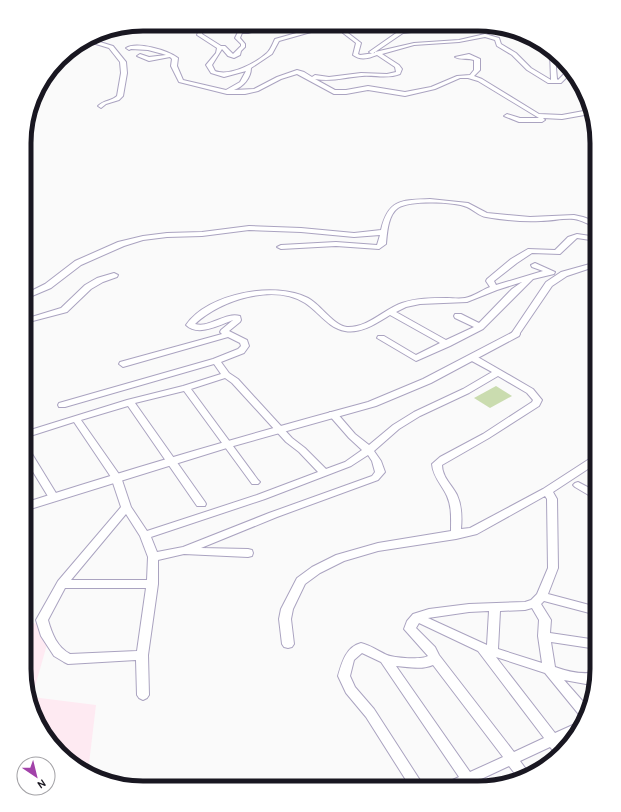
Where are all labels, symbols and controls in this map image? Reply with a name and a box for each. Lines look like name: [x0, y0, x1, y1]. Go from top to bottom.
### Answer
north arrow: [16, 756, 56, 796]
text: N: [34, 776, 48, 791]

